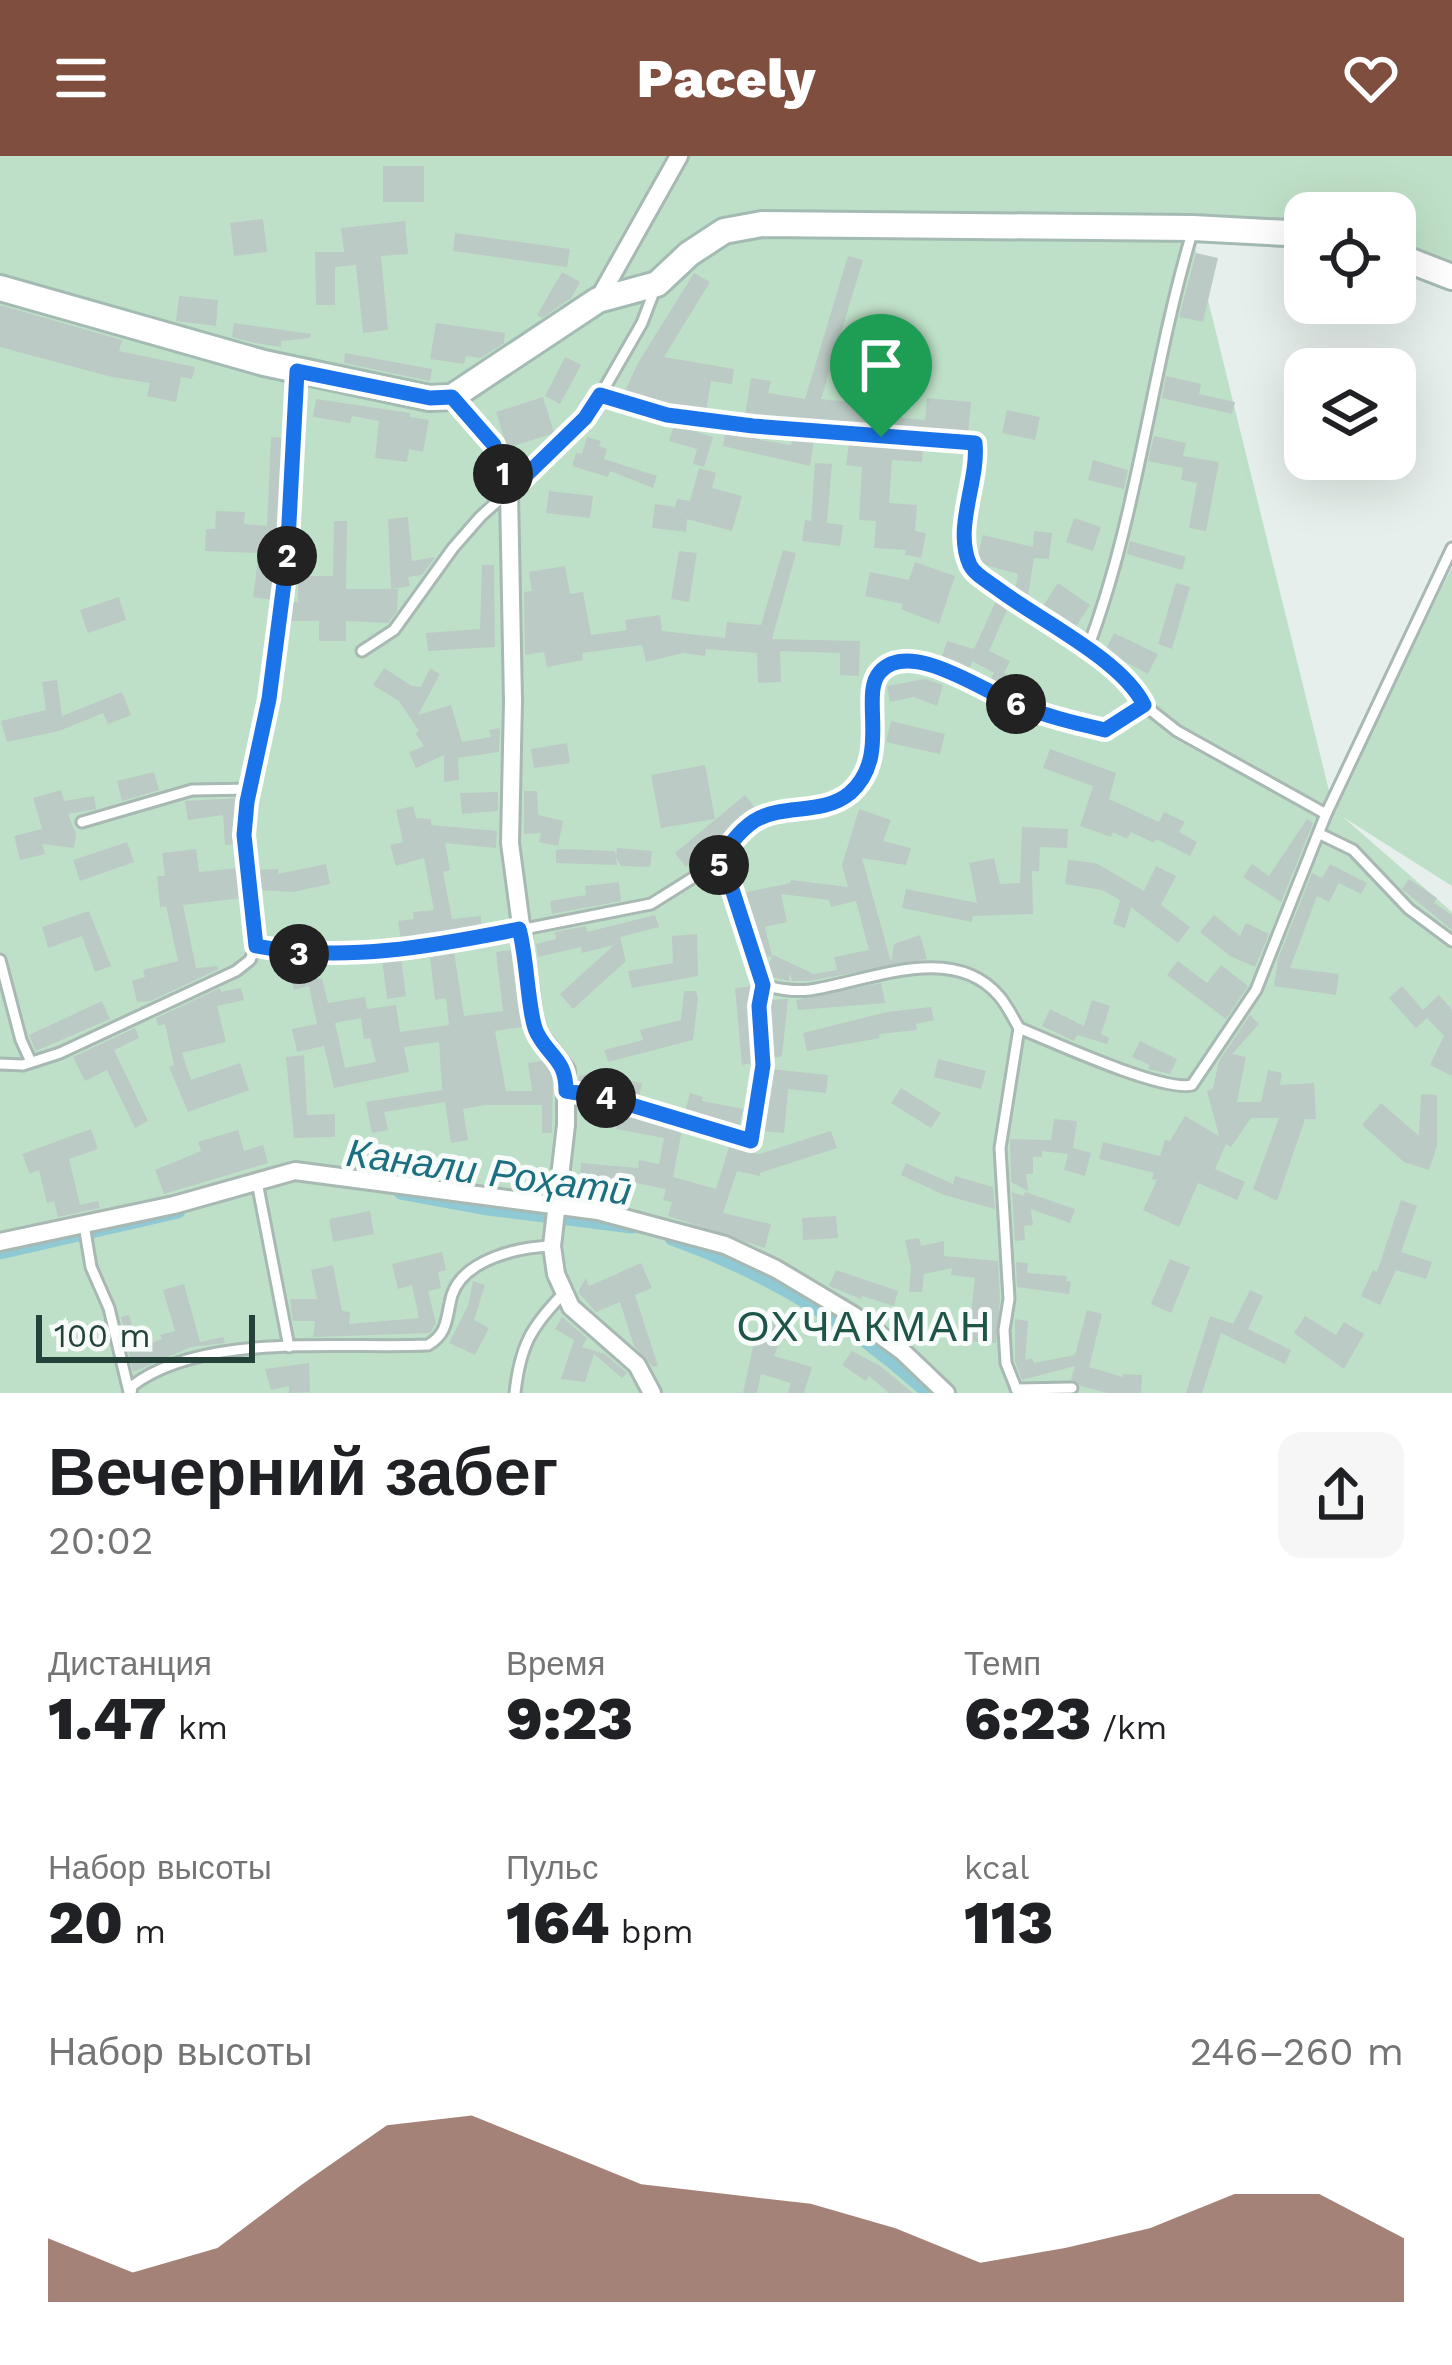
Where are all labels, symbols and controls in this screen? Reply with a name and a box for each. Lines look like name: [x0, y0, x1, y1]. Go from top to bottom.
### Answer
icon: menu: [48, 45, 114, 111]
icon: heart: [1338, 45, 1404, 111]
text: Pacely: [636, 47, 816, 110]
map controls: [1284, 192, 1416, 480]
button: locate: [1284, 192, 1416, 324]
pin: [830, 314, 932, 437]
icon: arrive: [848, 332, 914, 398]
button: layers: [1284, 348, 1416, 480]
pin: 1: [473, 444, 533, 504]
text: 1: [496, 454, 510, 493]
pin: 2: [257, 526, 317, 586]
text: 2: [277, 536, 297, 575]
pin: 6: [986, 674, 1046, 734]
text: 6: [1006, 684, 1026, 723]
pin: 5: [689, 835, 749, 895]
text: 5: [709, 845, 729, 884]
pin: 3: [269, 924, 329, 984]
text: 3: [289, 934, 309, 973]
pin: 4: [576, 1068, 636, 1128]
text: 4: [595, 1078, 617, 1117]
water label: Канали Роҳатӣ: [344, 1130, 634, 1214]
district label: ОХЧАКМАН: [737, 1302, 993, 1351]
scale bar: [36, 1309, 255, 1362]
text: 100 m: [54, 1316, 151, 1355]
button: share: [1278, 1432, 1404, 1558]
text: Вечерний забег: [48, 1434, 558, 1511]
text: 20:02: [48, 1518, 154, 1563]
text: Дистанция: [48, 1644, 212, 1683]
text: Время: [506, 1644, 605, 1683]
text: Темп: [964, 1644, 1041, 1683]
text: 1.47: [48, 1683, 167, 1754]
text: 9:23: [506, 1683, 633, 1754]
text: 6:23: [964, 1683, 1091, 1754]
text: km: [167, 1708, 228, 1747]
text: /km: [1091, 1708, 1167, 1747]
text: Набор высоты: [48, 1848, 272, 1887]
text: Пульс: [506, 1848, 598, 1887]
text: kcal: [964, 1848, 1029, 1887]
text: 20: [48, 1887, 123, 1958]
text: 164: [506, 1887, 609, 1958]
text: 113: [964, 1887, 1053, 1958]
text: m: [123, 1912, 166, 1951]
text: bpm: [609, 1912, 694, 1951]
text: Набор высоты: [48, 2029, 312, 2074]
text: 246–260 m: [1189, 2029, 1404, 2074]

